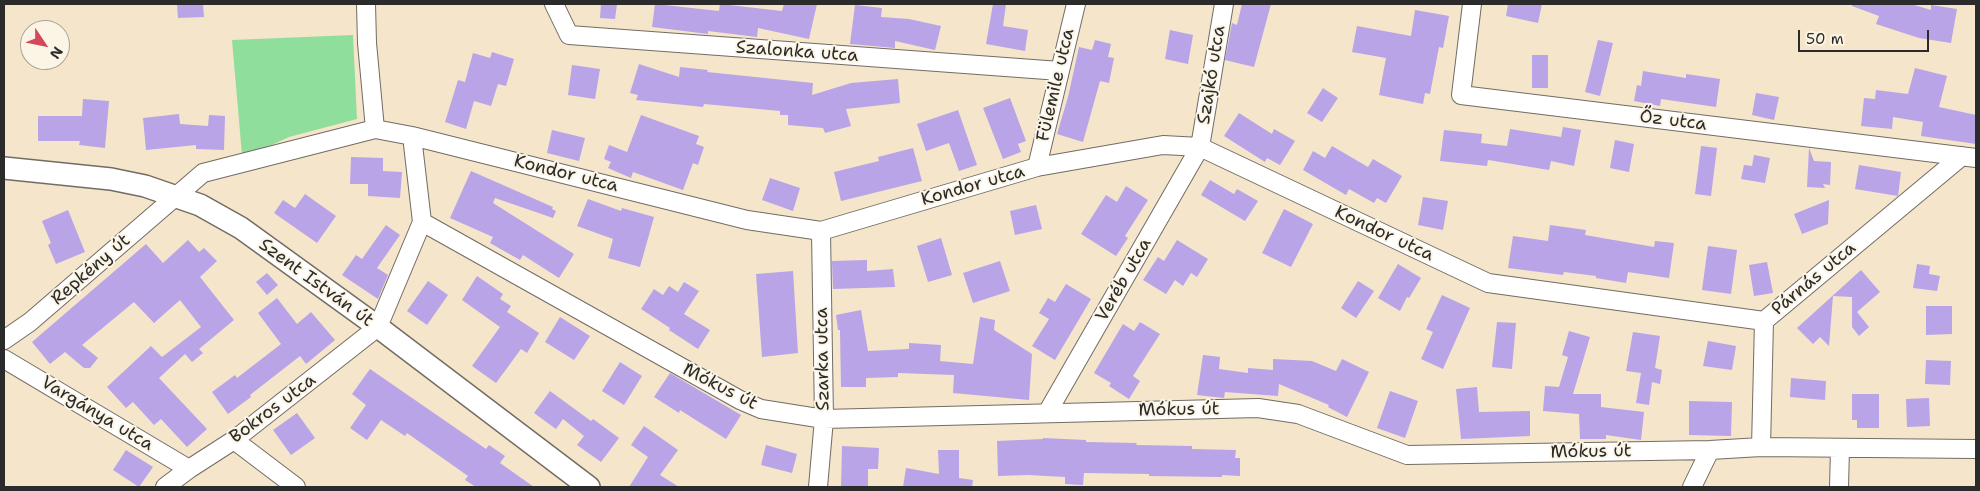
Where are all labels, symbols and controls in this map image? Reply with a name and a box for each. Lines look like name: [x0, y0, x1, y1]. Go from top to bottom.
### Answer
north arrow: [20, 20, 70, 70]
scale bar: [1800, 20, 1931, 52]
street label: Szajkó utca: [1194, 24, 1230, 126]
street label: Fülemile utca: [1033, 26, 1079, 144]
text: 50 m: [1806, 29, 1844, 49]
street label: Szalonka utca: [735, 37, 859, 67]
text: N: [46, 43, 67, 62]
street label: Őz utca: [1638, 106, 1708, 136]
street label: Kondor utca: [512, 151, 620, 197]
street label: Kondor utca: [919, 161, 1027, 211]
street label: Kondor utca: [1331, 202, 1437, 266]
street label: Repkény út: [47, 230, 135, 310]
street label: Szent István út: [254, 234, 378, 332]
street label: Veréb utca: [1092, 235, 1156, 325]
street label: Párnás utca: [1768, 238, 1860, 320]
street label: Szarka utca: [811, 307, 835, 411]
street label: Mókus út: [679, 359, 761, 415]
street label: Bokros utca: [226, 370, 320, 448]
street label: Vargánya utca: [37, 372, 157, 456]
street label: Mókus út: [1138, 398, 1220, 422]
street label: Mókus út: [1550, 440, 1632, 464]

